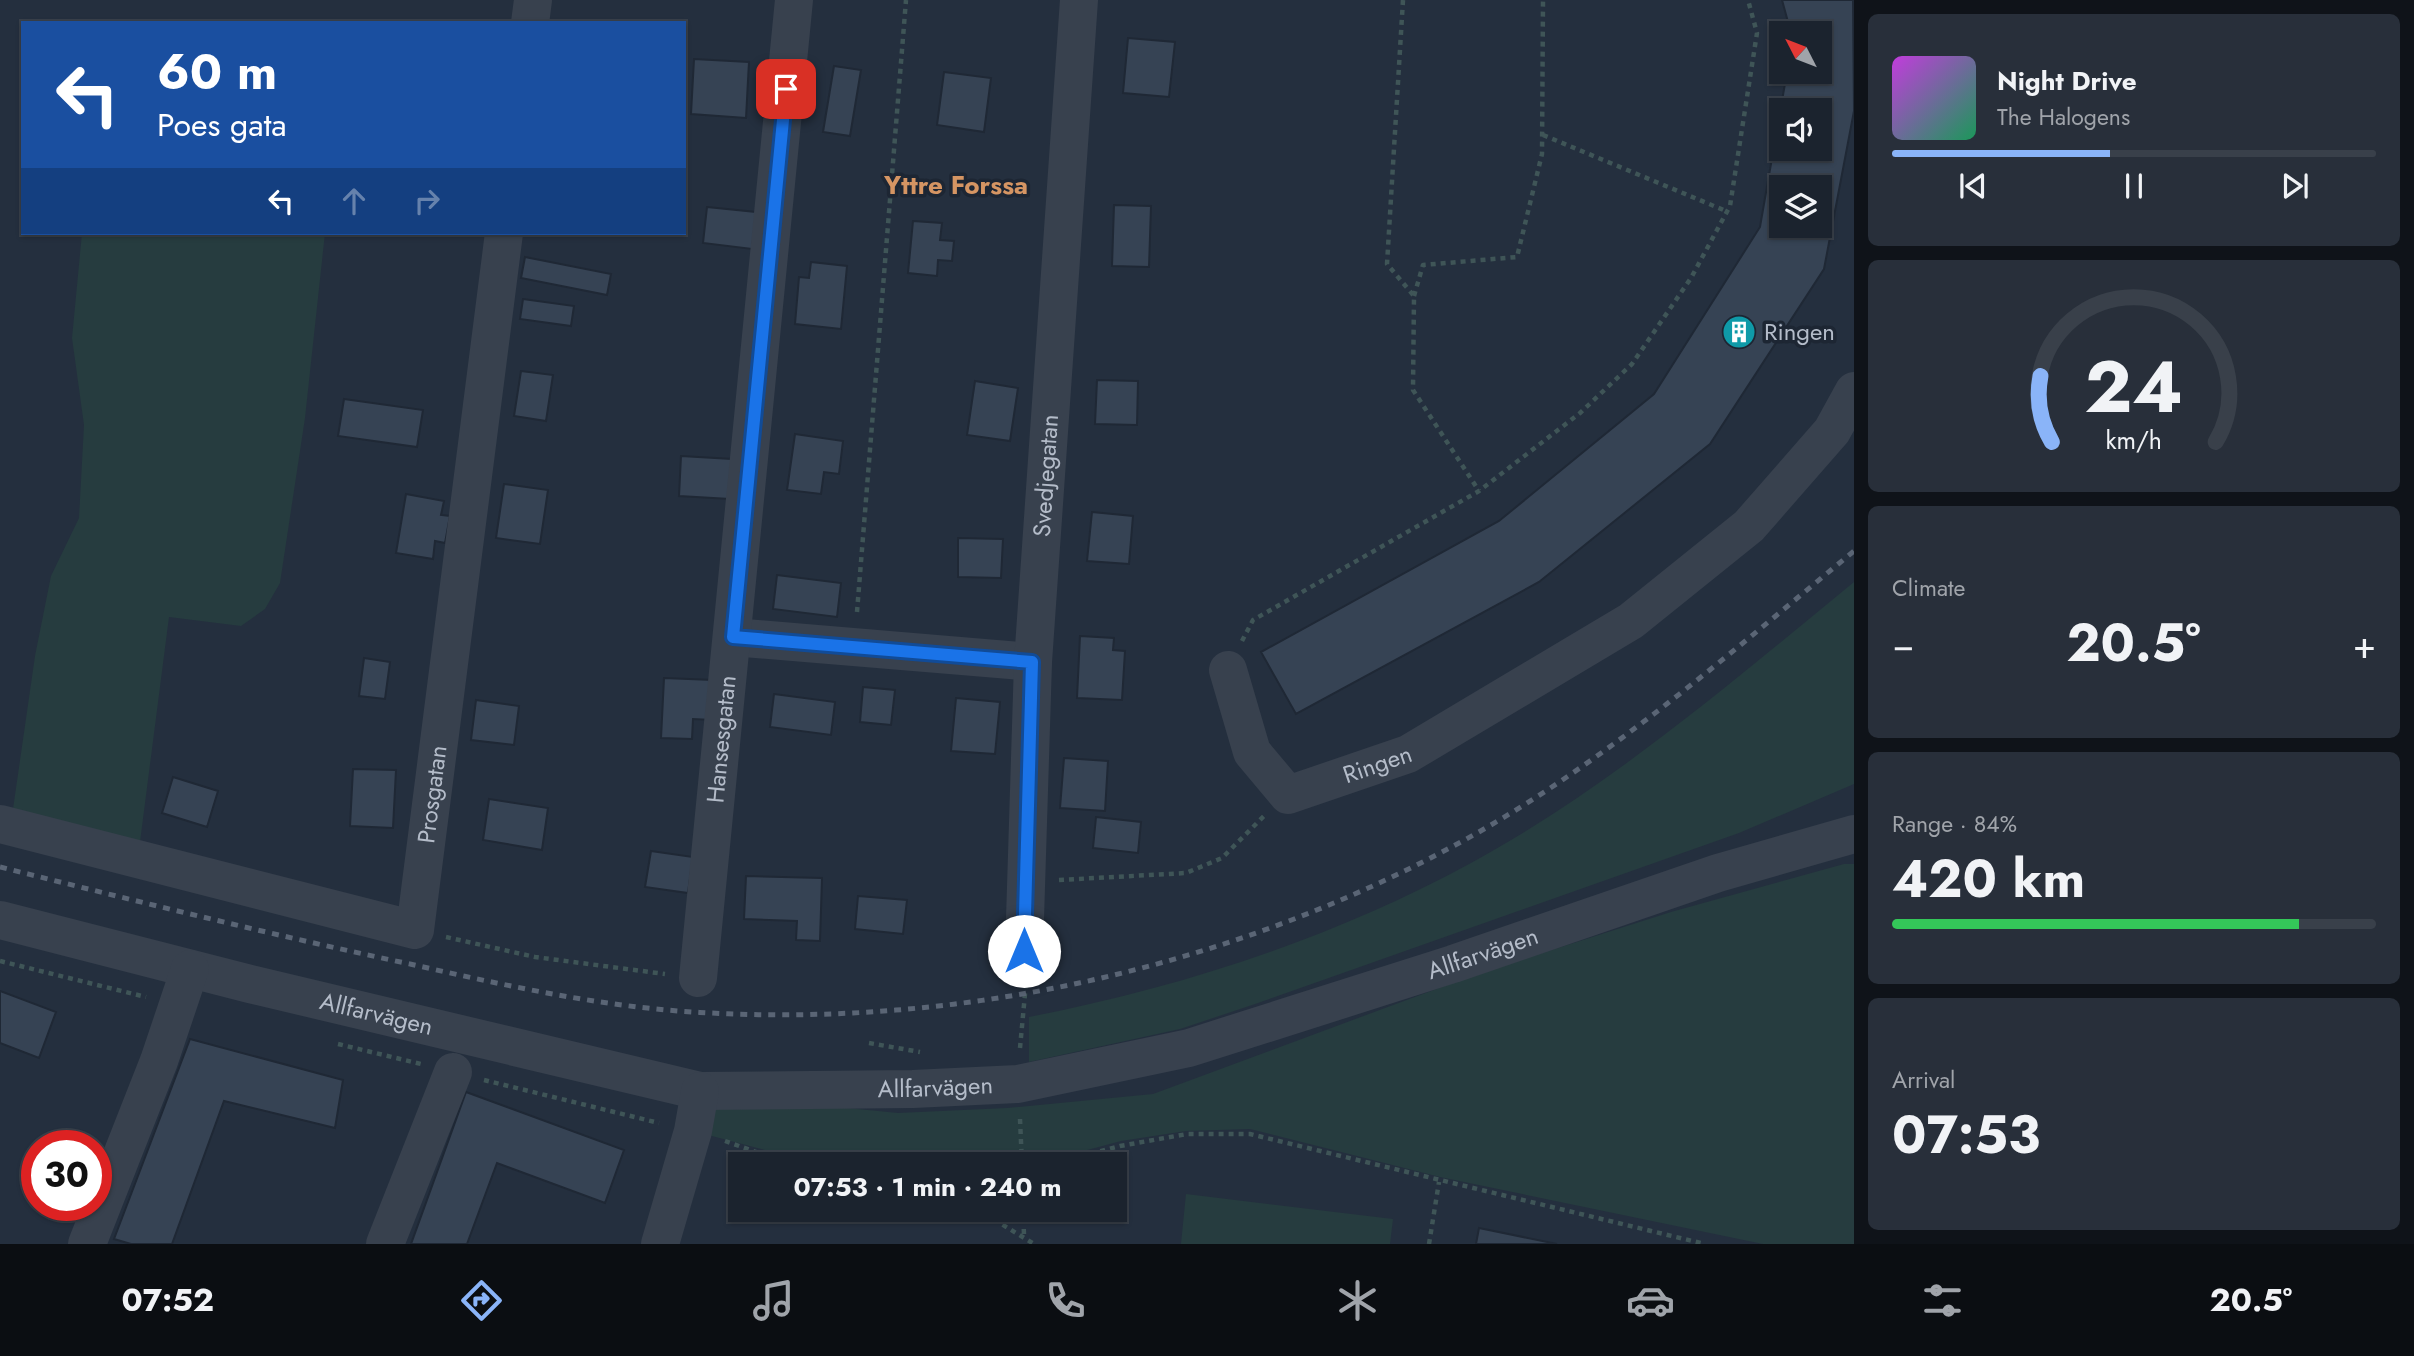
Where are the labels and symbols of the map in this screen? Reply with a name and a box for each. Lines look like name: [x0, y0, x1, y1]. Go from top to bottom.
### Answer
north arrow: [1769, 21, 1832, 84]
pin: [756, 59, 816, 119]
district label: Yttre Forssa: [883, 166, 1028, 204]
building icon: Ringen: [1720, 313, 1758, 351]
place label: Ringen: [1764, 314, 1835, 349]
street label: Svedjegatan: [1024, 413, 1067, 538]
street label: Hansesgatan: [697, 674, 745, 805]
street label: Ringen: [1338, 736, 1416, 792]
street label: Prosgatan: [408, 743, 455, 845]
position arrow: [987, 914, 1061, 988]
street label: Allfarvägen: [1423, 918, 1543, 988]
street label: Allfarvägen: [316, 983, 437, 1044]
street label: Allfarvägen: [878, 1067, 994, 1106]
speed limit sign: 30: [21, 1130, 112, 1221]

